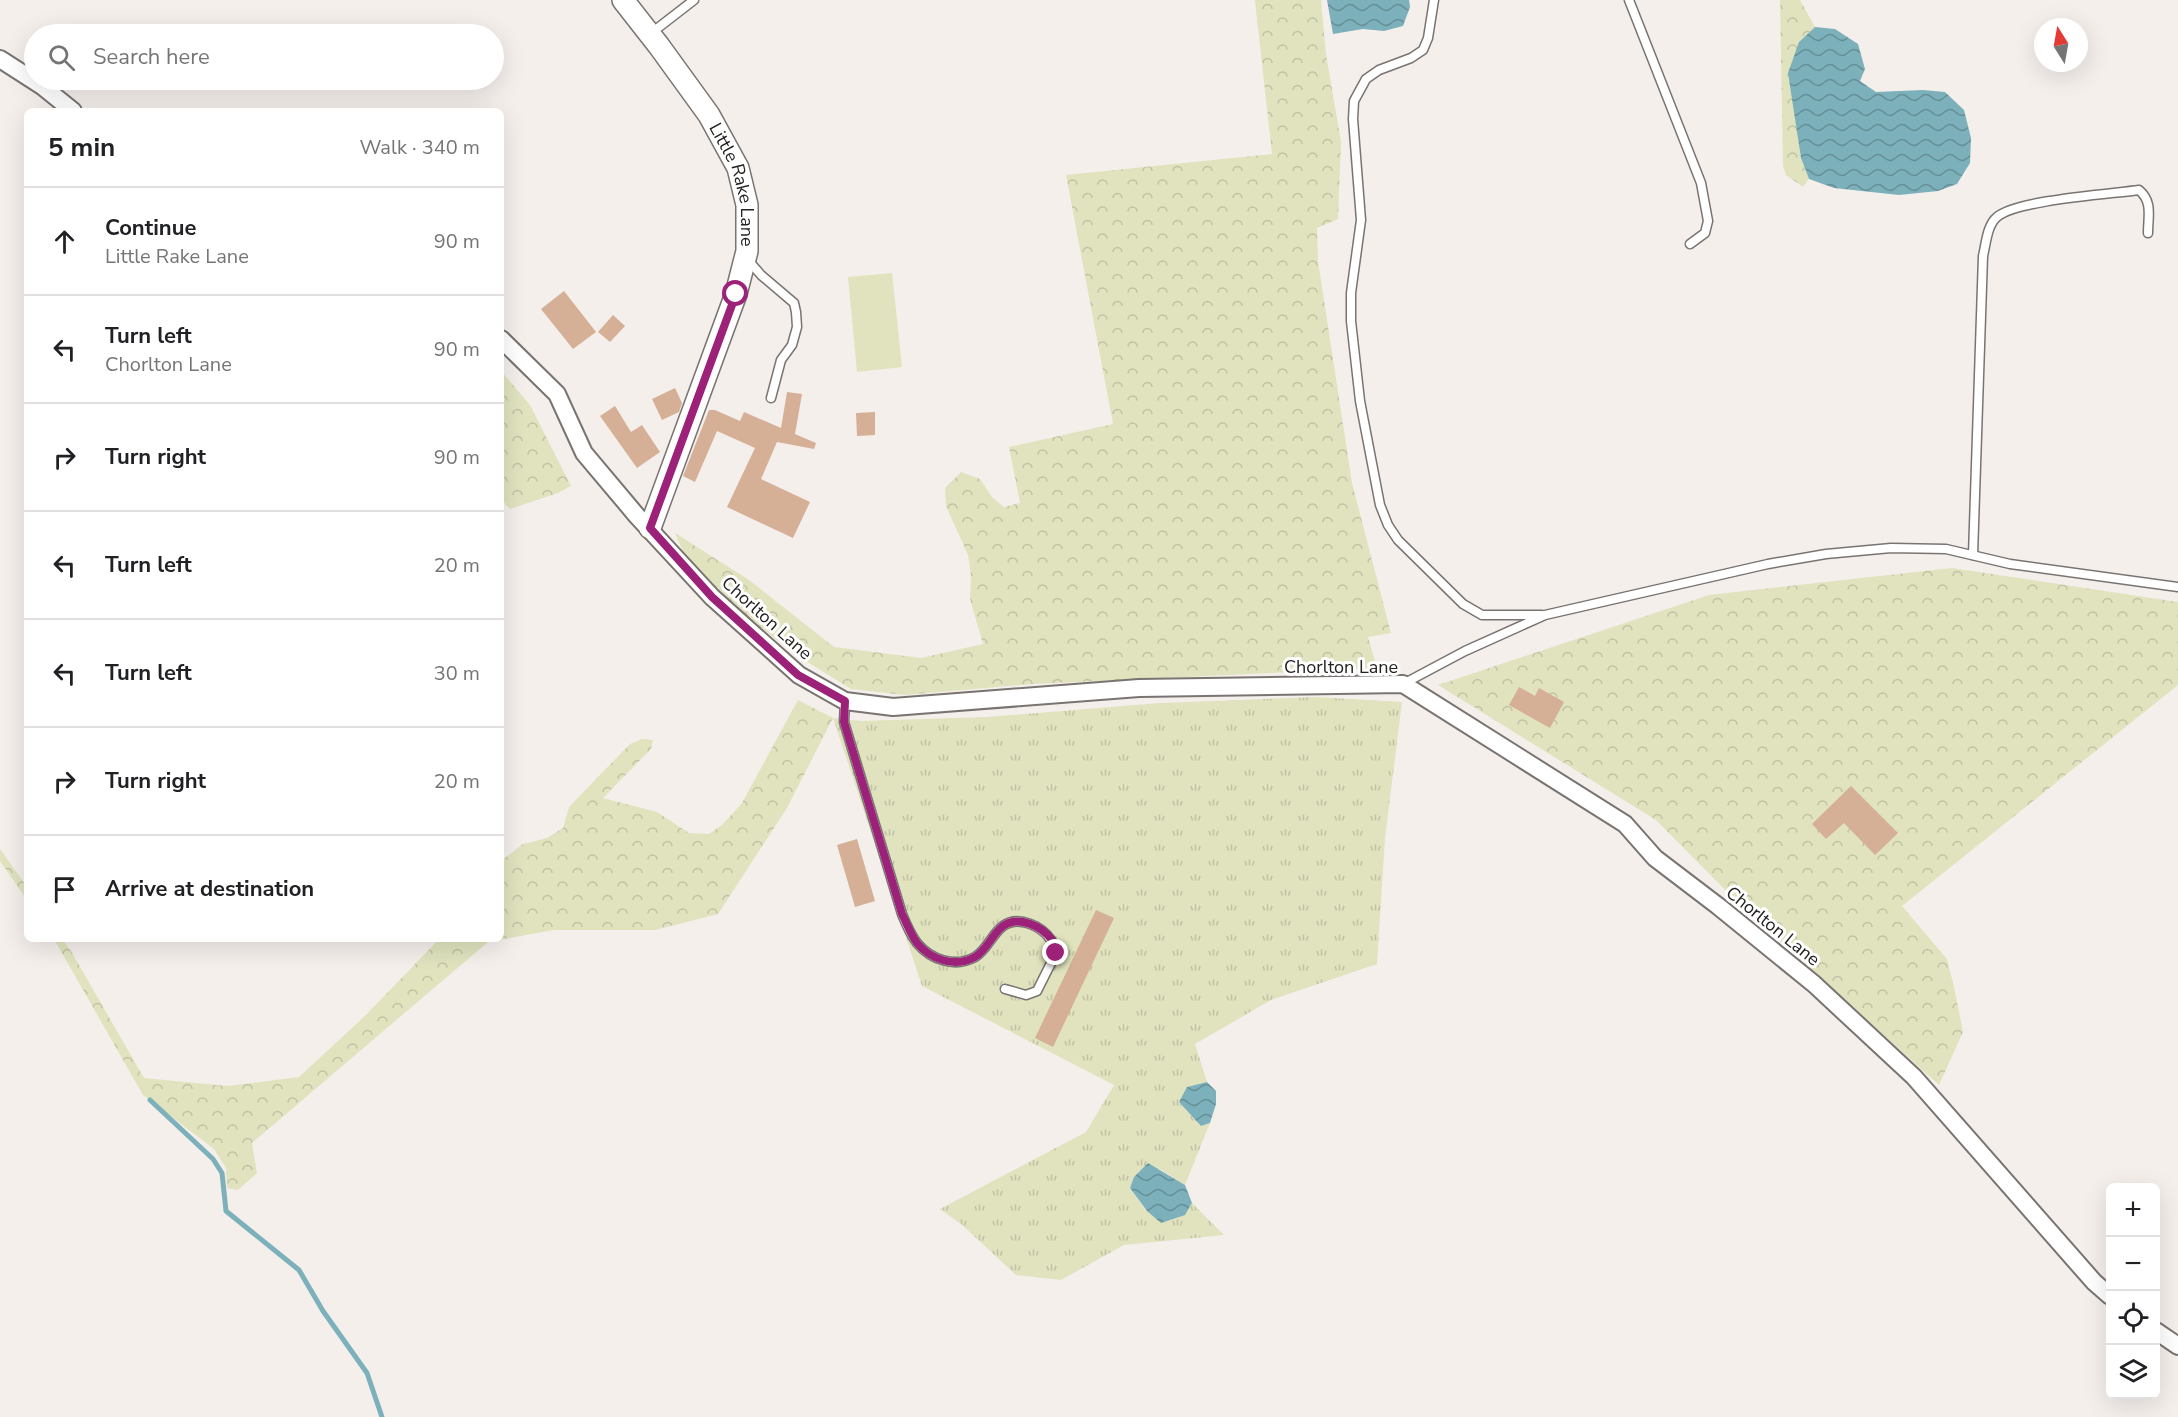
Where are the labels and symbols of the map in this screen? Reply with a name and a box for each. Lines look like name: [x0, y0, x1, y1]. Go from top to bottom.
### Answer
north arrow: [2034, 18, 2088, 72]
street label: Little Rake Lane: [704, 119, 759, 247]
route start: [722, 280, 748, 306]
street label: Chorlton Lane: [717, 571, 817, 665]
street label: Chorlton Lane: [1284, 655, 1398, 679]
street label: Chorlton Lane: [1721, 881, 1825, 971]
route end: [1042, 939, 1068, 965]

